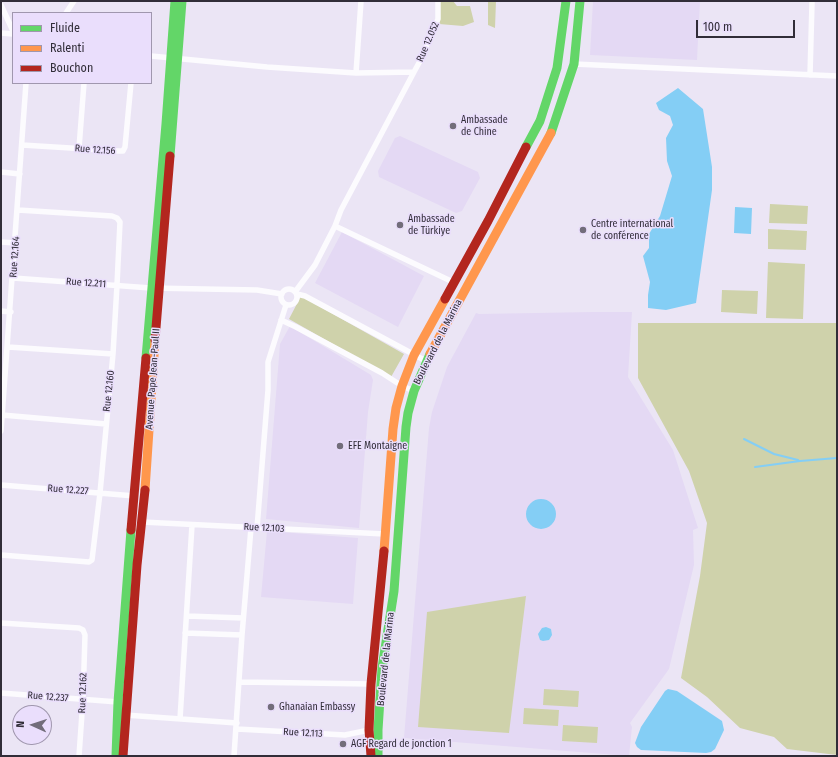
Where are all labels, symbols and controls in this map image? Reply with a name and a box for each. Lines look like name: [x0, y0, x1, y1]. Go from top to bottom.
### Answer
legend: [12, 12, 152, 84]
scale bar: [698, 12, 797, 38]
street label: Rue 12.052: [414, 20, 442, 64]
text: 100 m: [703, 20, 732, 34]
text: Fluide: [50, 21, 80, 35]
text: Ralenti: [50, 41, 85, 55]
text: Bouchon: [50, 61, 93, 75]
place label: Ambassade de Chine: [461, 114, 508, 138]
marker: Ambassade de Chine: [448, 121, 458, 131]
street label: Rue 12.156: [74, 143, 116, 157]
place label: Ambassade de Türkiye: [408, 213, 455, 236]
place label: Centre international de conférence: [591, 218, 673, 242]
marker: Ambassade de Türkiye: [395, 220, 405, 230]
marker: Centre international de conférence: [578, 225, 588, 235]
street label: Rue 12.164: [8, 236, 22, 278]
street label: Rue 12.211: [66, 276, 106, 290]
street label: Boulevard de la Marina: [411, 297, 465, 387]
street label: Avenue Pape Jean-Paul II: [143, 328, 163, 430]
street label: Rue 12.160: [101, 370, 117, 412]
place label: EFE Montaigne: [348, 440, 407, 452]
marker: EFE Montaigne: [335, 441, 345, 451]
street label: Rue 12.227: [47, 483, 89, 497]
street label: Rue 12.103: [243, 521, 285, 535]
street label: Boulevard de la Marina: [375, 612, 397, 706]
street label: Rue 12.162: [76, 673, 90, 713]
street label: Rue 12.237: [27, 690, 69, 704]
place label: Ghanaian Embassy: [279, 701, 355, 713]
marker: Ghanaian Embassy: [266, 702, 276, 712]
north arrow: [12, 705, 52, 745]
text: N: [14, 721, 27, 728]
street label: Rue 12.113: [283, 726, 323, 740]
place label: AGF Regard de jonction 1: [351, 738, 452, 750]
marker: AGF Regard de jonction 1: [338, 739, 348, 749]

